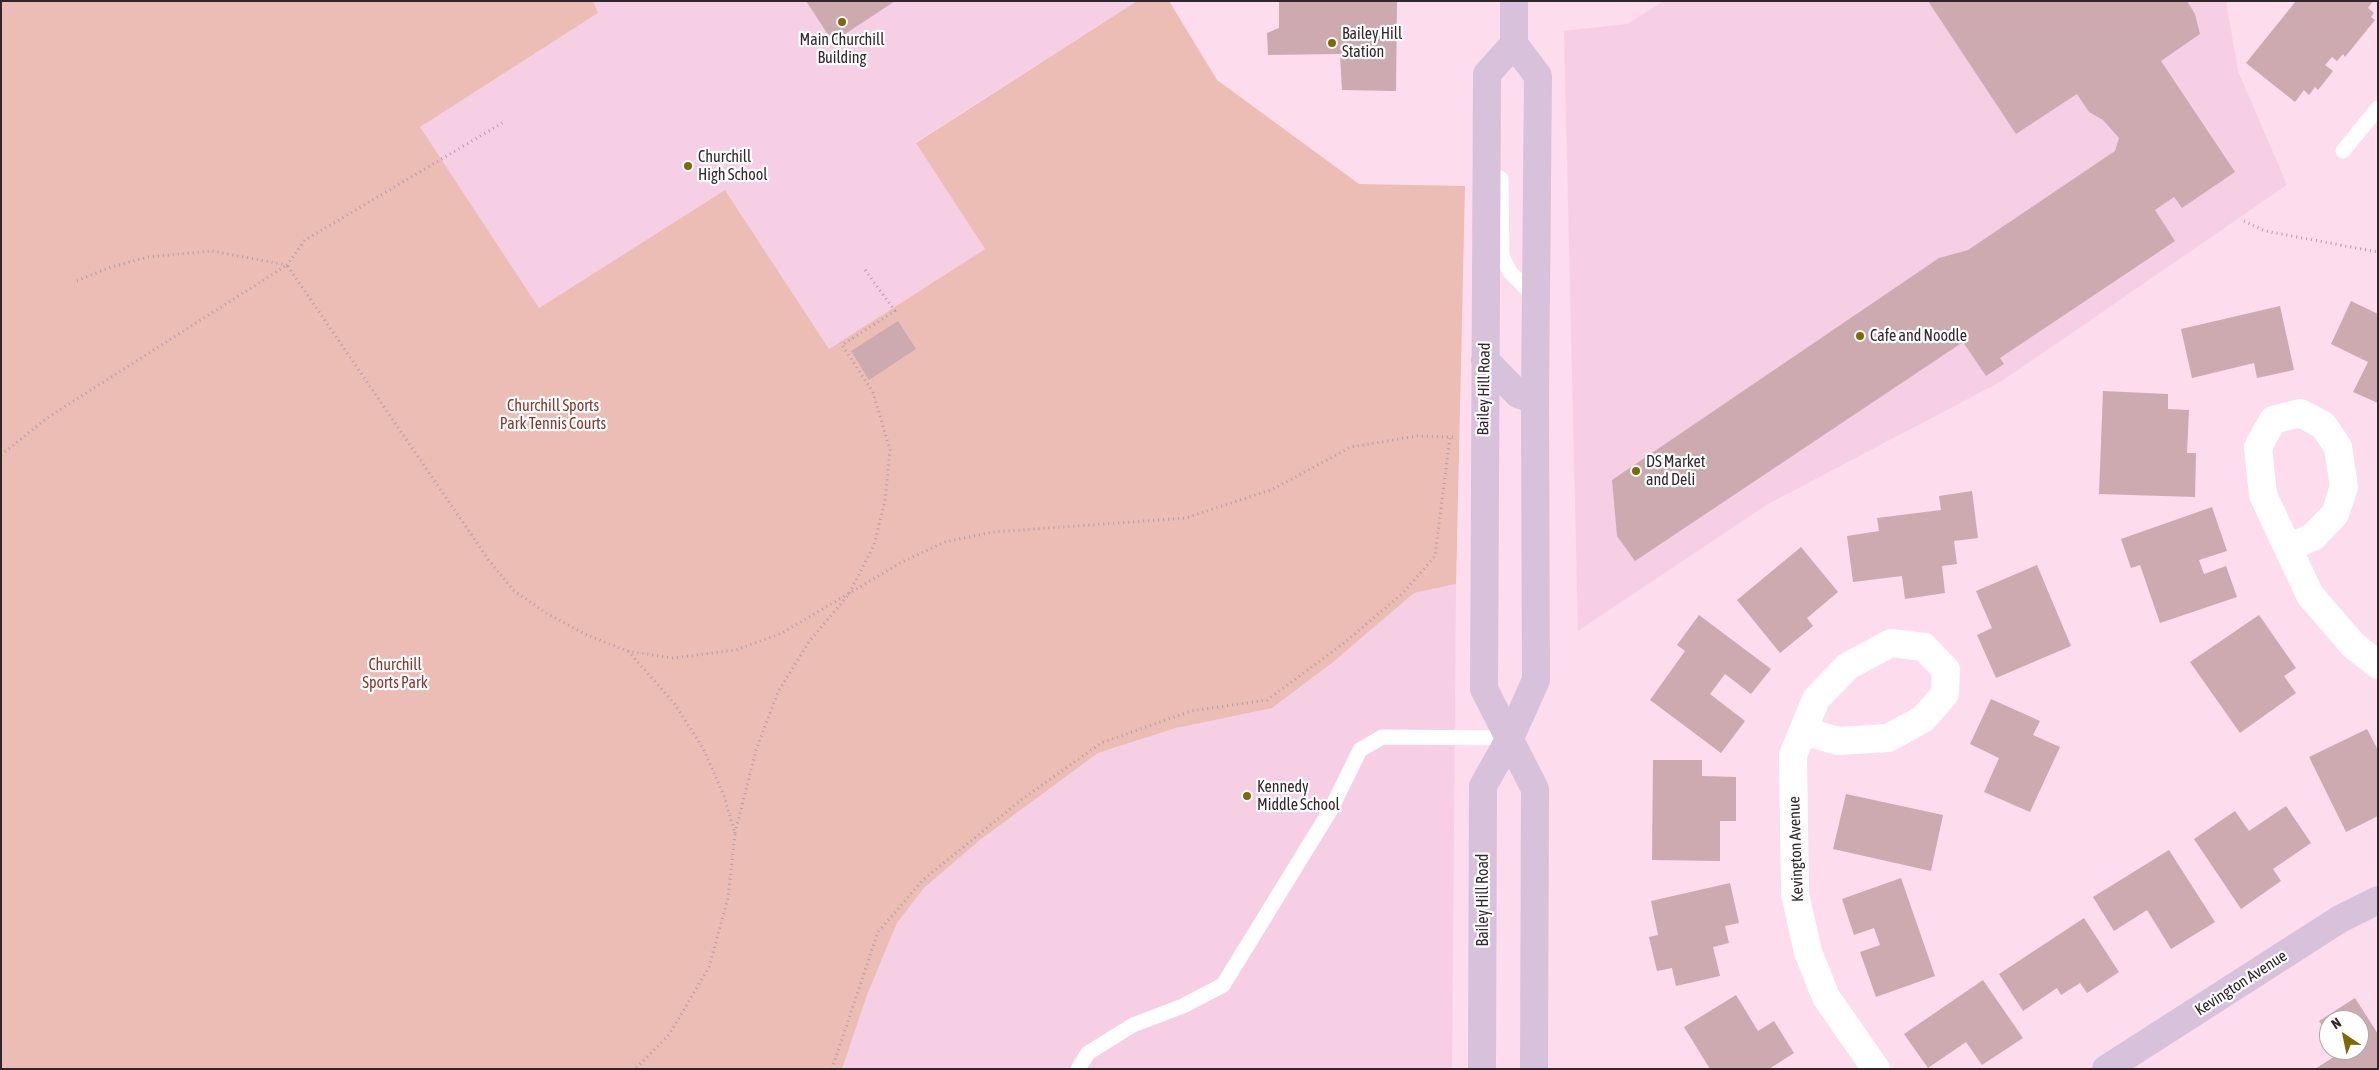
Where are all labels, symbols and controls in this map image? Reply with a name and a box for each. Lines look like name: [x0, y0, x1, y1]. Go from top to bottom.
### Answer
marker: Main Churchill Building: [836, 16, 848, 28]
place label: Bailey Hill Station: [1342, 24, 1402, 62]
place label: Main Churchill Building: [799, 30, 885, 68]
marker: Bailey Hill Station: [1326, 37, 1338, 49]
place label: Churchill High School: [698, 147, 767, 185]
marker: Churchill High School: [682, 160, 694, 172]
place label: Cafe and Noodle: [1870, 326, 1967, 346]
marker: Cafe and Noodle: [1854, 330, 1866, 342]
street label: Bailey Hill Road: [1474, 342, 1494, 436]
park label: Churchill Sports Park Tennis Courts: [500, 396, 606, 434]
place label: DS Market and Deli: [1646, 452, 1705, 490]
marker: DS Market and Deli: [1630, 465, 1642, 477]
park label: Churchill Sports Park: [362, 655, 428, 693]
place label: Kennedy Middle School: [1257, 777, 1340, 815]
marker: Kennedy Middle School: [1241, 790, 1253, 802]
street label: Kevington Avenue: [1785, 796, 1807, 902]
street label: Bailey Hill Road: [1473, 854, 1493, 946]
street label: Kevington Avenue: [2191, 946, 2291, 1020]
north arrow: [2319, 1010, 2369, 1060]
text: N: [2328, 1014, 2344, 1032]

